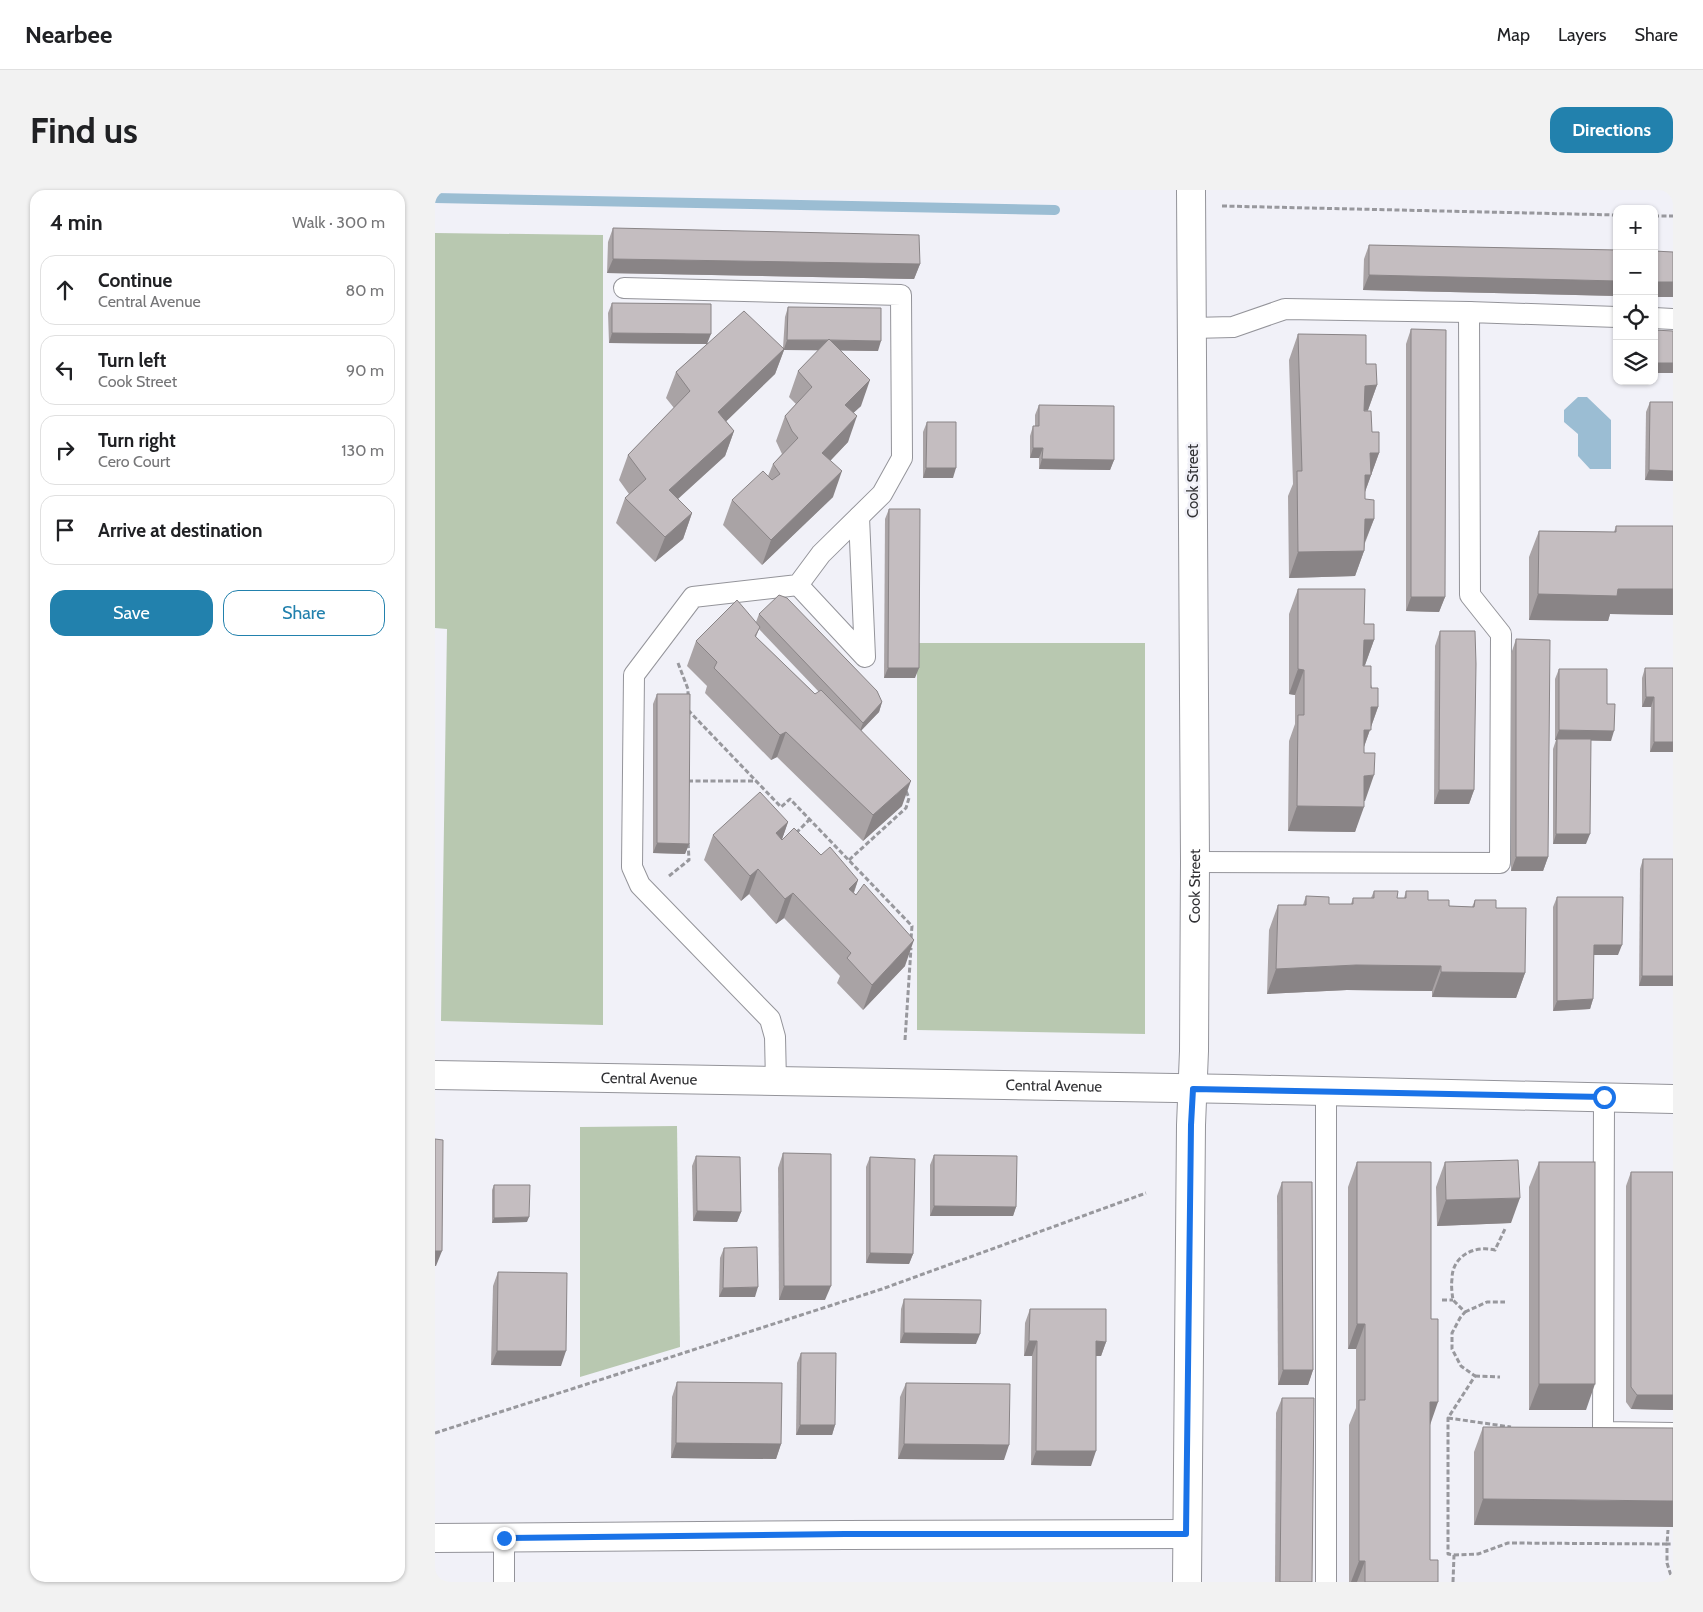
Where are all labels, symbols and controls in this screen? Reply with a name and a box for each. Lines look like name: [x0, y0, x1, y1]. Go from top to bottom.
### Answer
text: Nearbee: [25, 20, 112, 49]
text: Map: [1497, 24, 1530, 46]
text: Layers: [1558, 24, 1607, 46]
text: Share: [1635, 24, 1678, 46]
button: Directions: [1550, 107, 1673, 153]
text: Find us: [30, 109, 138, 152]
map controls: [1613, 205, 1658, 385]
button: +: [1613, 205, 1658, 250]
text: 4 min: [50, 210, 103, 235]
text: Walk · 300 m: [292, 213, 385, 232]
button: −: [1613, 250, 1658, 295]
text: Continue: [98, 269, 172, 292]
icon: ahead: [51, 276, 79, 304]
text: 80 m: [346, 281, 384, 300]
text: Central Avenue: [98, 292, 201, 311]
button: locate: [1613, 295, 1658, 340]
button: layers: [1613, 340, 1658, 385]
text: Turn left: [98, 349, 166, 372]
icon: left: [51, 356, 79, 384]
text: 90 m: [346, 361, 384, 380]
text: Cook Street: [98, 372, 177, 391]
text: Turn right: [98, 429, 176, 452]
icon: right: [51, 436, 79, 464]
text: 130 m: [341, 441, 384, 460]
street label: Cook Street: [1184, 444, 1202, 518]
text: Cero Court: [98, 452, 170, 471]
icon: arrive: [51, 516, 79, 544]
text: Arrive at destination: [98, 519, 262, 542]
button: Save: [50, 590, 213, 636]
button: Share: [223, 590, 385, 636]
street label: Cook Street: [1186, 849, 1204, 923]
street label: Central Avenue: [601, 1069, 698, 1089]
street label: Central Avenue: [1006, 1076, 1103, 1096]
route start: [1593, 1086, 1616, 1109]
route end: [493, 1527, 516, 1550]

